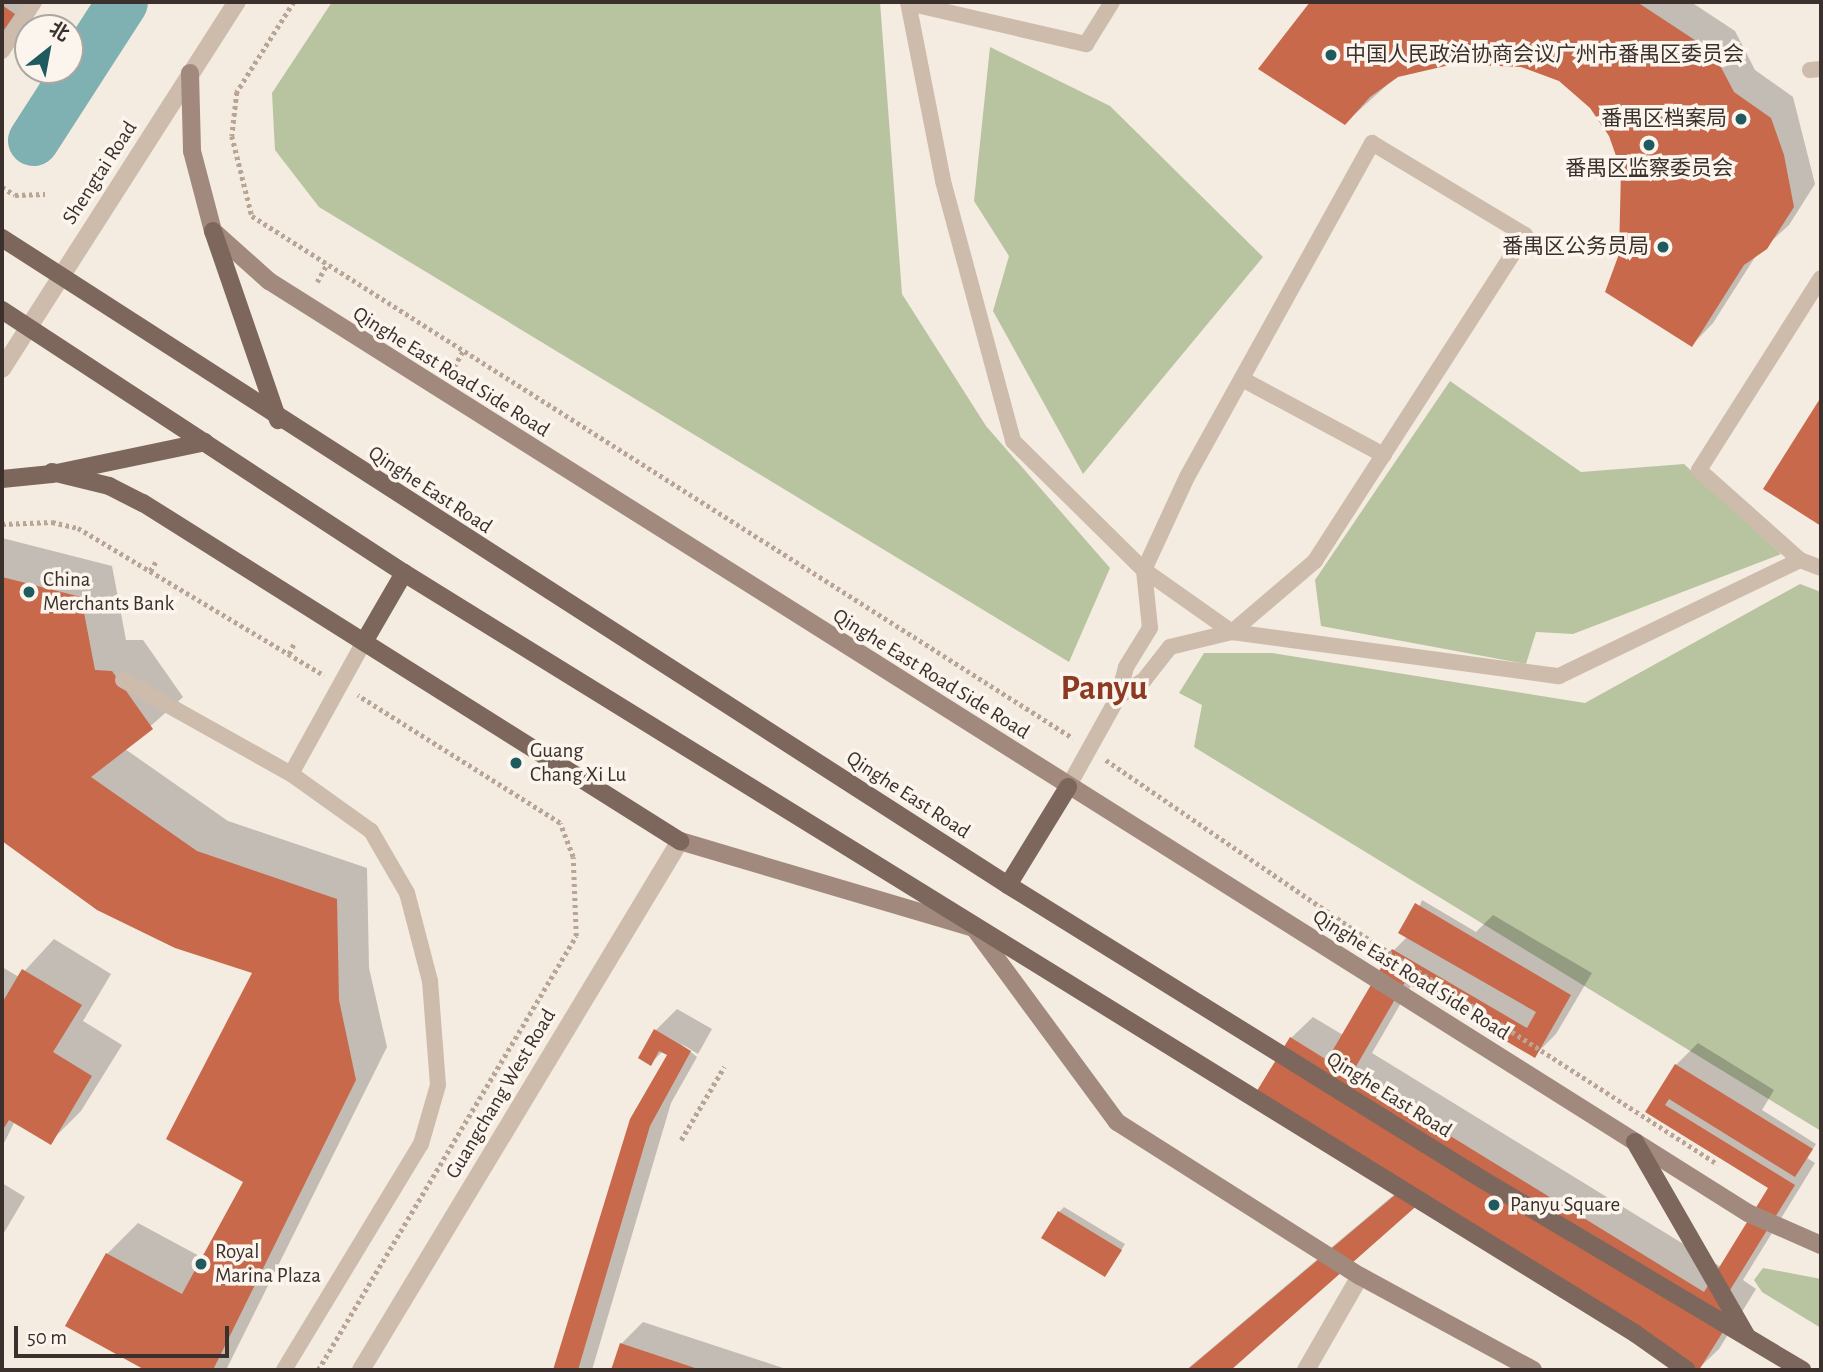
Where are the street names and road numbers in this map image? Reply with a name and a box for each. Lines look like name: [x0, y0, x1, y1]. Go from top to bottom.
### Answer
street label: Shengtai Road: [57, 117, 143, 229]
street label: Qinghe East Road Side Road: [348, 301, 554, 443]
street label: Qinghe East Road: [363, 441, 497, 539]
street label: Qinghe East Road Side Road: [828, 603, 1034, 745]
street label: Qinghe East Road: [841, 746, 975, 844]
street label: Qinghe East Road Side Road: [1308, 904, 1514, 1046]
street label: Guangchang West Road: [440, 1005, 562, 1183]
street label: Qinghe East Road: [1322, 1046, 1456, 1144]

